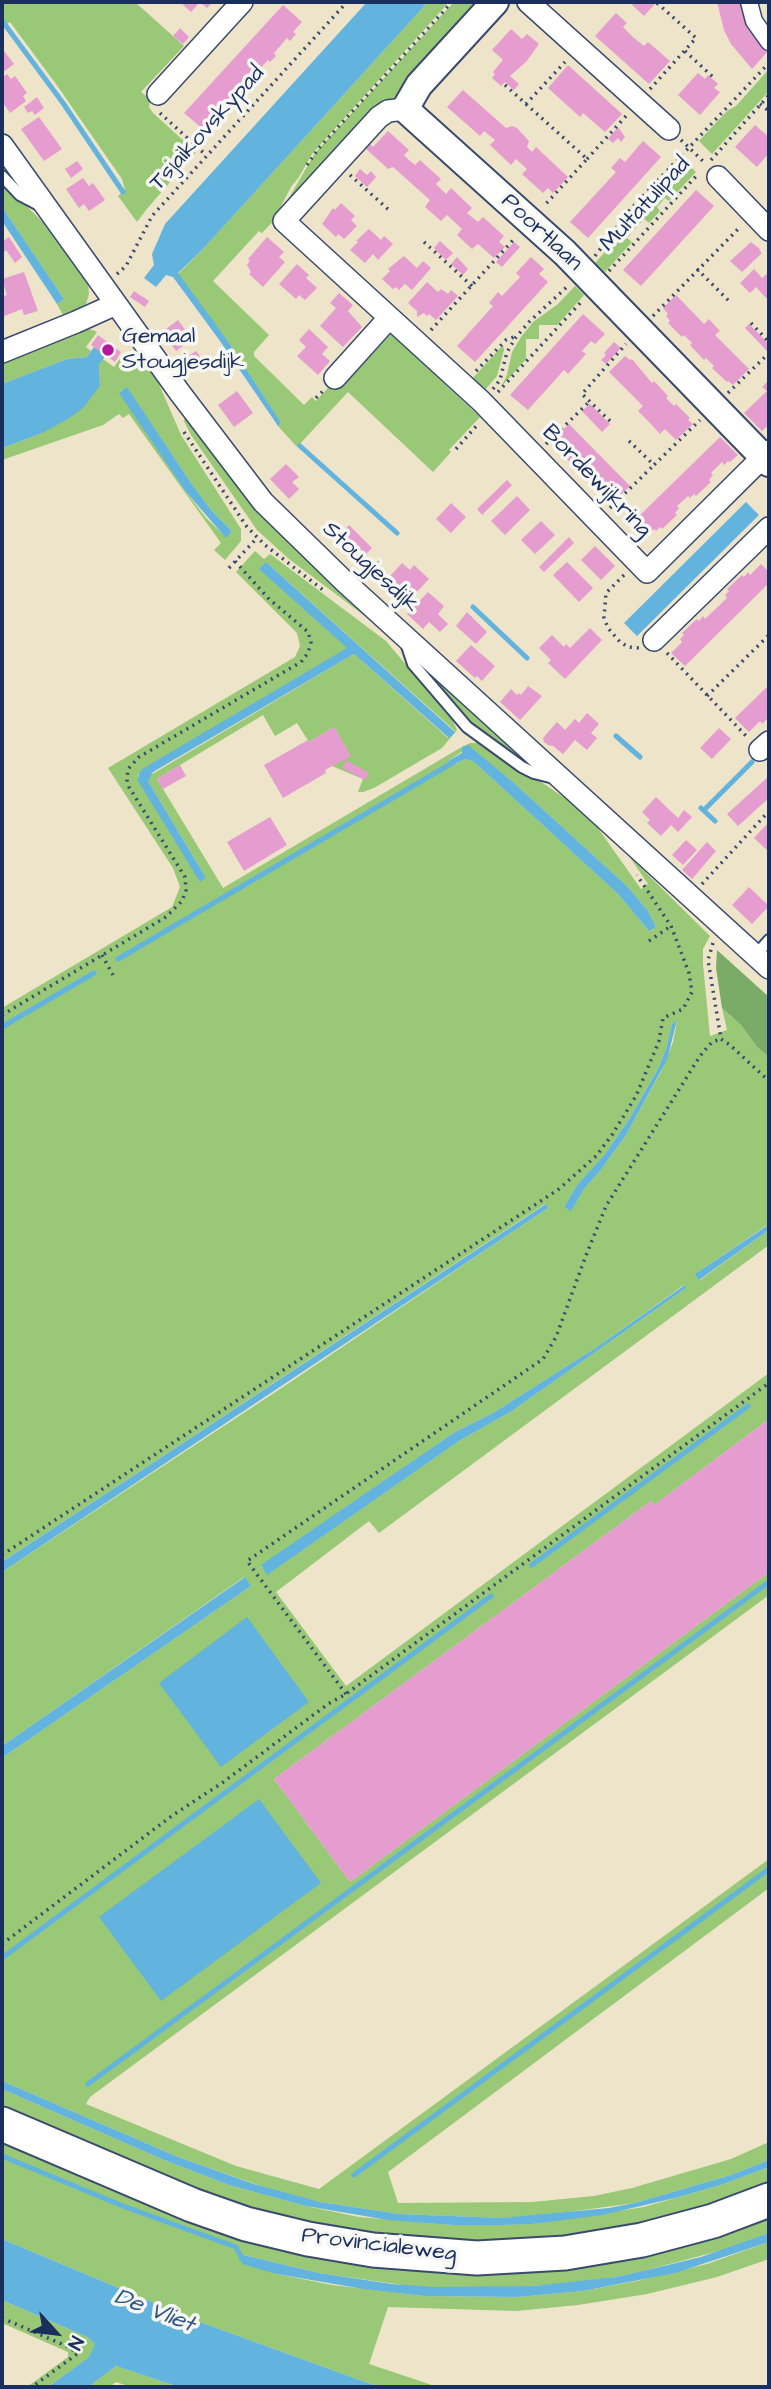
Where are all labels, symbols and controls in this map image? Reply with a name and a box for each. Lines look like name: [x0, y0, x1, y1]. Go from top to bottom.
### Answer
street label: Tsjaikovskypad: [145, 61, 271, 197]
street label: Multatulipad: [595, 152, 697, 258]
street label: Poortlaan: [495, 188, 587, 278]
place label: Gemaal Stougjesdijk: [122, 323, 244, 377]
marker: Gemaal Stougjesdijk: [100, 342, 116, 358]
street label: Bordewijkring: [535, 420, 657, 544]
street label: Stougjesdijk: [316, 516, 424, 620]
street label: Provincialeweg: [300, 2223, 458, 2269]
water label: De Vliet: [110, 2284, 198, 2340]
north arrow: [21, 2298, 91, 2368]
text: N: [60, 2331, 90, 2354]

